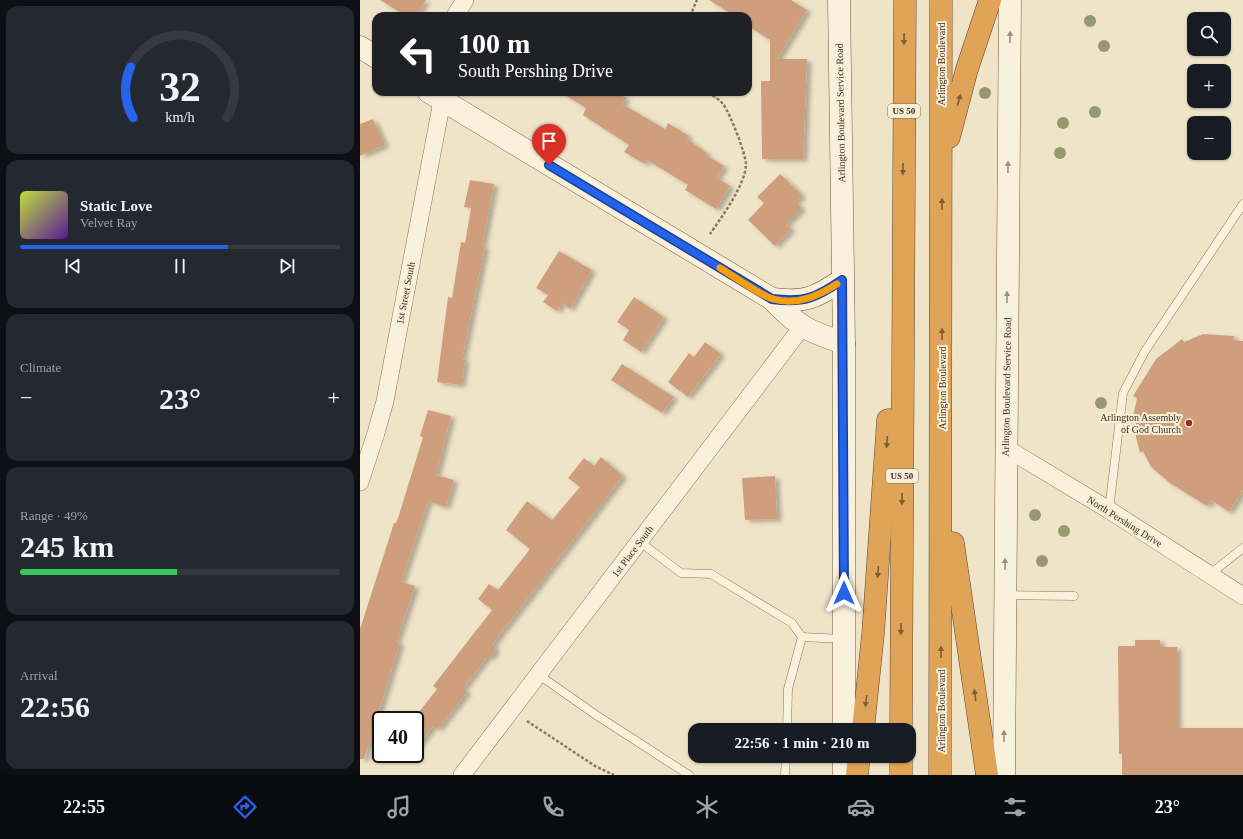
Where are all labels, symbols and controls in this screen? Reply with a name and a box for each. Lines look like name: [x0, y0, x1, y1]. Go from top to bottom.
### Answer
map controls: [1187, 12, 1231, 160]
button: search: [1187, 12, 1231, 56]
street label: Arlington Boulevard: [936, 22, 947, 106]
icon: left: [392, 28, 444, 80]
text: 100 m: [458, 28, 530, 59]
one-way arrow: [1007, 30, 1013, 43]
one-way arrow: [901, 33, 908, 45]
street label: Arlington Boulevard Service Road: [834, 43, 847, 183]
text: South Pershing Drive: [458, 61, 613, 81]
text: 32: [159, 64, 201, 110]
button: +: [1187, 64, 1231, 108]
one-way arrow: [956, 94, 962, 106]
road number: US 50: [888, 104, 920, 118]
text: km/h: [165, 108, 195, 124]
button: −: [1187, 116, 1231, 160]
pin: [532, 124, 566, 165]
icon: arrive: [538, 130, 560, 152]
one-way arrow: [1005, 160, 1011, 173]
one-way arrow: [900, 163, 906, 176]
one-way arrow: [939, 197, 945, 210]
text: Static Love: [80, 198, 152, 214]
text: Velvet Ray: [80, 215, 137, 230]
icon: previous: [62, 255, 84, 277]
icon: pause: [169, 255, 191, 277]
icon: next: [276, 255, 298, 277]
street label: 1st Street South: [394, 261, 417, 325]
one-way arrow: [1004, 290, 1010, 303]
street label: Arlington Boulevard Service Road: [1000, 317, 1013, 457]
one-way arrow: [939, 327, 945, 340]
street label: Arlington Boulevard: [937, 346, 948, 430]
text: Climate: [20, 360, 61, 375]
text: 23°: [159, 382, 201, 415]
text: −: [20, 385, 32, 410]
text: +: [328, 385, 340, 410]
place label: Arlington Assembly of God Church: [1100, 412, 1181, 435]
marker: Arlington Assembly of God Church: [1184, 418, 1194, 428]
one-way arrow: [883, 436, 890, 448]
road number: US 50: [886, 469, 918, 483]
one-way arrow: [899, 493, 905, 506]
street label: North Pershing Drive: [1085, 494, 1165, 549]
text: Range · 49%: [20, 508, 88, 523]
street label: 1st Place South: [609, 523, 655, 579]
text: 245 km: [20, 530, 114, 563]
one-way arrow: [1002, 557, 1008, 570]
one-way arrow: [874, 566, 881, 578]
position arrow: [823, 572, 865, 614]
one-way arrow: [898, 623, 904, 636]
one-way arrow: [938, 645, 944, 658]
text: Arrival: [20, 668, 58, 683]
street label: Arlington Boulevard: [936, 669, 947, 753]
one-way arrow: [972, 689, 978, 701]
text: 22:56: [20, 690, 90, 723]
one-way arrow: [863, 695, 869, 707]
speed limit sign: 40: [372, 711, 424, 763]
one-way arrow: [1001, 729, 1007, 742]
text: 22:56 · 1 min · 210 m: [735, 735, 870, 751]
icon: directions: [231, 793, 259, 821]
icon: music: [385, 793, 413, 821]
icon: phone: [539, 793, 567, 821]
icon: climate: [693, 793, 721, 821]
icon: car: [847, 793, 875, 821]
icon: filters: [1001, 793, 1029, 821]
text: 22:55: [63, 797, 105, 817]
text: 23°: [1155, 797, 1180, 817]

